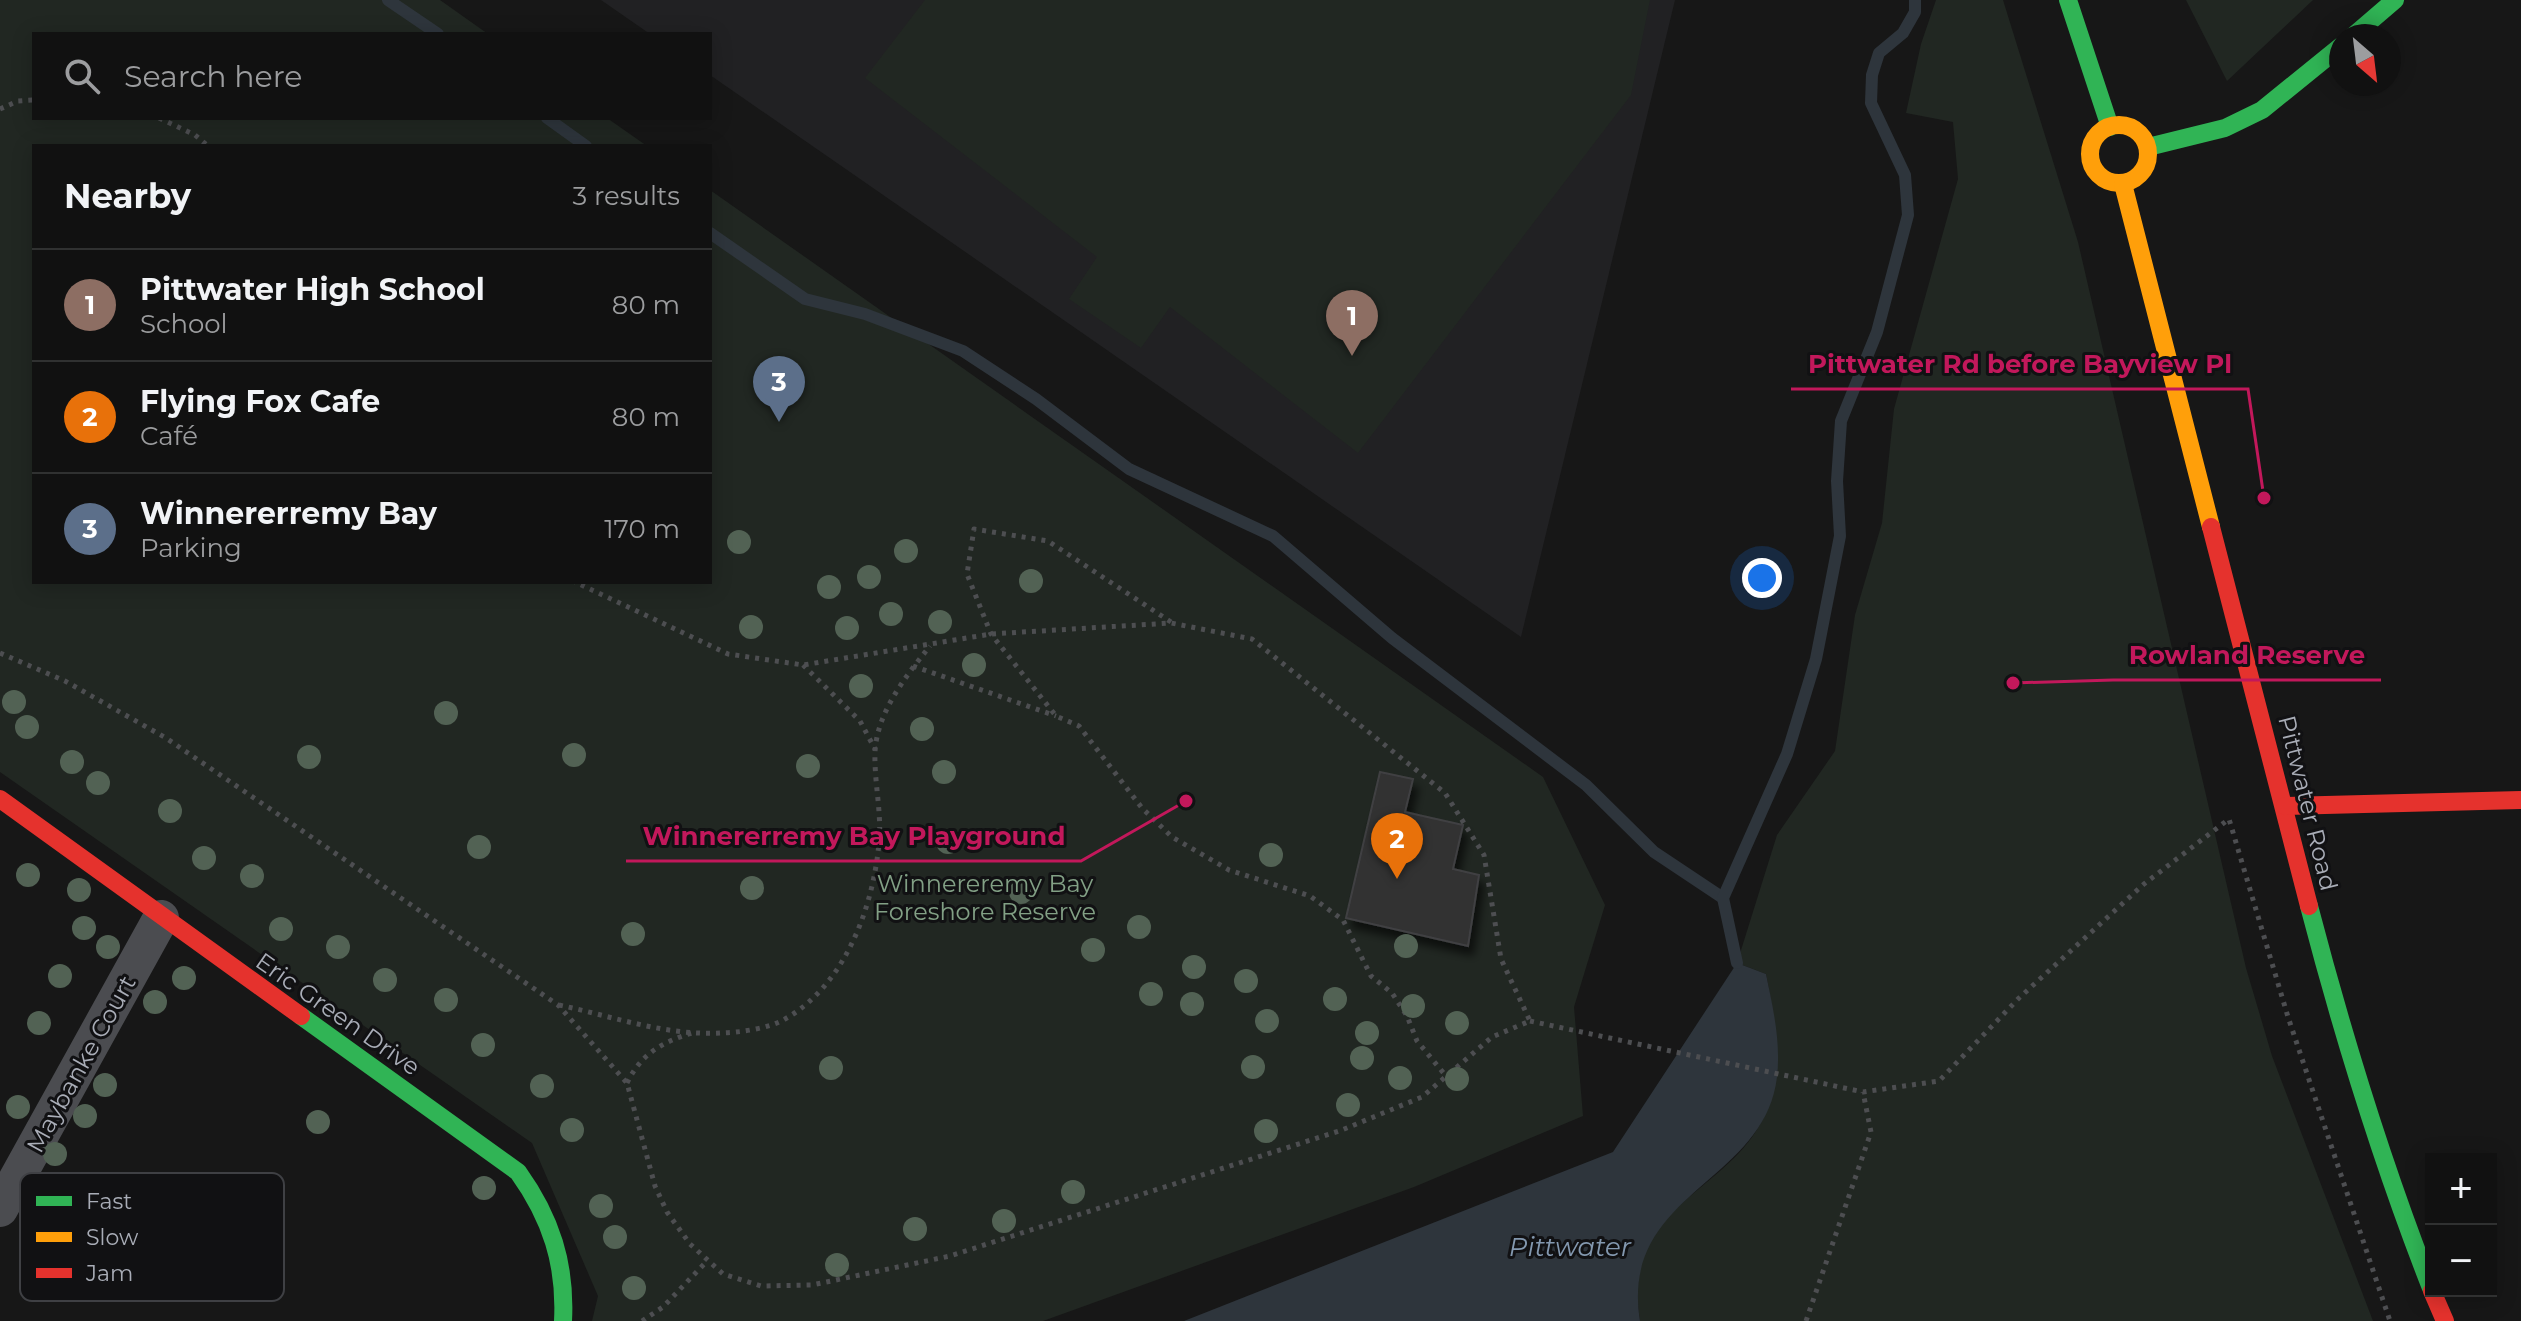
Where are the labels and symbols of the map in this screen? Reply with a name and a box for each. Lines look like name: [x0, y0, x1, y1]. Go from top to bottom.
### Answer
north arrow: [2329, 24, 2401, 96]
pin: 1: [1326, 290, 1378, 356]
callout: Pittwater Rd before Bayview Pl: [1791, 339, 2248, 389]
text: Pittwater Rd before Bayview Pl: [1808, 348, 2232, 380]
pin: 3: [753, 356, 805, 422]
your location: [1742, 558, 1782, 598]
callout: Rowland Reserve: [2113, 630, 2381, 680]
text: Rowland Reserve: [2129, 639, 2365, 671]
street label: Pittwater Road: [2272, 712, 2344, 894]
callout: Winnererremy Bay Playground: [626, 811, 1081, 861]
pin: 2: [1371, 813, 1423, 879]
text: Winnererremy Bay Playground: [643, 820, 1065, 852]
park label: Winnereremy Bay Foreshore Reserve: [874, 869, 1096, 926]
street label: Eric Green Drive: [250, 946, 426, 1082]
street label: Maybanke Court: [20, 970, 142, 1158]
legend: [20, 1173, 284, 1301]
text: Fast: [86, 1188, 132, 1215]
text: Slow: [86, 1224, 139, 1251]
water label: Pittwater: [1509, 1231, 1632, 1263]
text: Jam: [85, 1260, 133, 1287]

